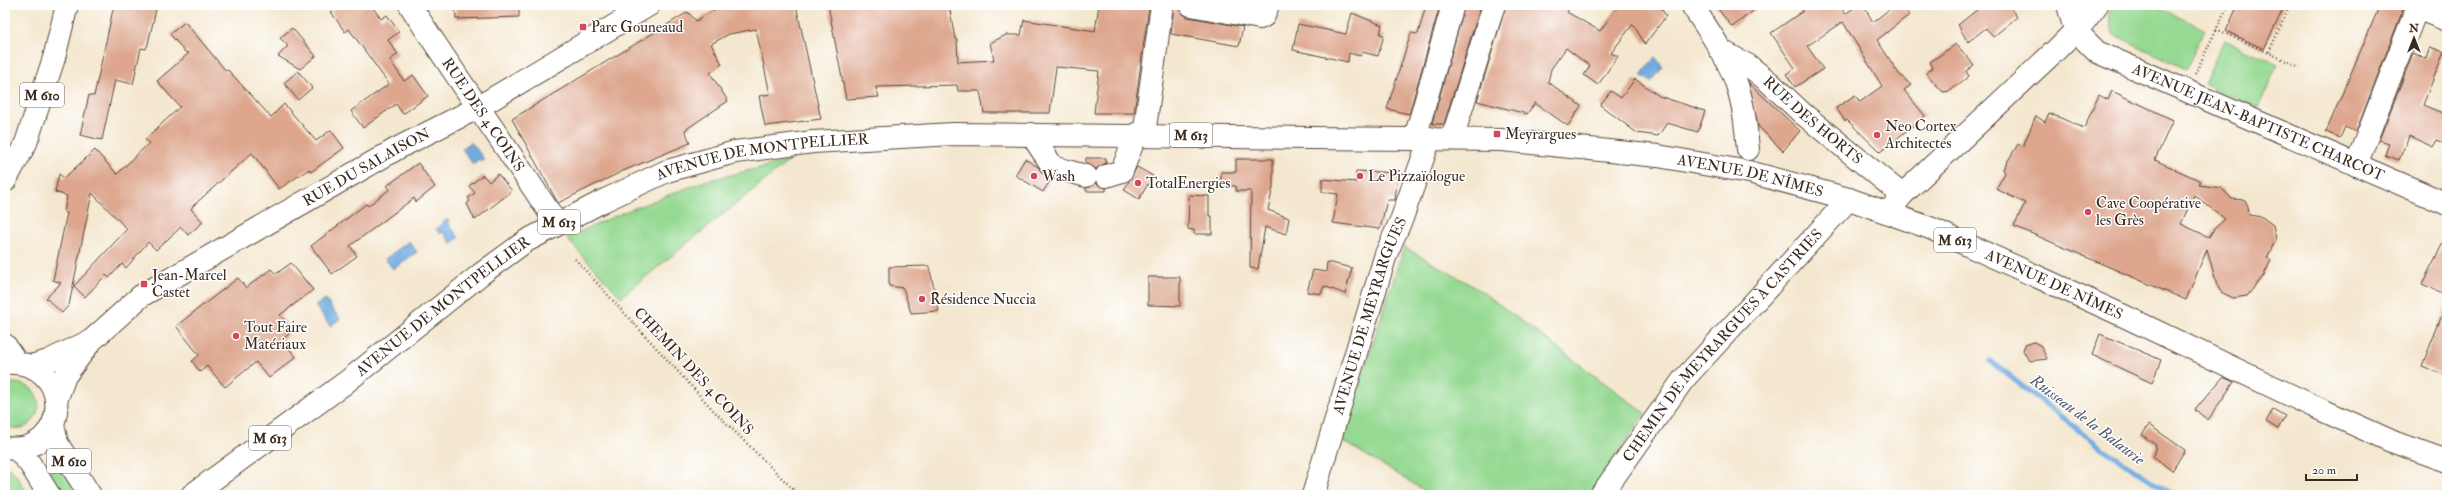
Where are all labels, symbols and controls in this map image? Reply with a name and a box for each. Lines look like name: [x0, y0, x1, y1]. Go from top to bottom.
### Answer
place label: Parc Gouneaud: [591, 18, 684, 37]
north arrow: [2394, 18, 2434, 58]
marker: Parc Gouneaud: [578, 22, 588, 32]
text: N: [2408, 22, 2420, 35]
street label: RUE DES 4 COINS: [437, 55, 528, 175]
street label: AVENUE JEAN-BAPTISTE CHARCOT: [2128, 59, 2387, 186]
street label: RUE DES HORTS: [1759, 72, 1866, 169]
road number: M 610: [20, 83, 64, 107]
place label: Neo Cortex Architectes: [1884, 117, 1957, 153]
road number: M 613: [1170, 123, 1212, 147]
street label: RUE DU SALAISON: [300, 124, 434, 211]
place label: Meyrargues: [1505, 125, 1576, 144]
marker: Meyrargues: [1492, 129, 1502, 139]
street label: AVENUE DE MONTPELLIER: [652, 130, 870, 185]
marker: Neo Cortex Architectes: [1872, 130, 1882, 140]
street label: AVENUE DE NÎMES: [1675, 150, 1825, 202]
place label: Wash: [1041, 167, 1075, 186]
place label: Le Pizzaïologue: [1368, 167, 1465, 186]
marker: Wash: [1029, 171, 1039, 181]
marker: Le Pizzaïologue: [1355, 171, 1365, 181]
place label: TotalEnergies: [1146, 174, 1230, 193]
marker: TotalEnergies: [1133, 178, 1143, 188]
place label: Cave Coopérative les Grès: [2096, 194, 2201, 230]
marker: Cave Coopérative les Grès: [2083, 207, 2093, 217]
road number: M 613: [538, 210, 580, 234]
street label: AVENUE DE MEYRARGUES: [1329, 214, 1411, 418]
street label: CHEMIN DE MEYRARGUES À CASTRIES: [1619, 225, 1827, 466]
road number: M 613: [1934, 228, 1976, 252]
street label: AVENUE DE MONTPELLIER: [351, 232, 535, 381]
street label: AVENUE DE NÎMES: [1981, 245, 2126, 324]
place label: Jean-Marcel Castet: [151, 266, 227, 302]
marker: Jean-Marcel Castet: [139, 279, 149, 289]
place label: Résidence Nuccia: [930, 290, 1037, 309]
marker: Résidence Nuccia: [917, 294, 927, 304]
street label: CHEMIN DES 4 COINS: [629, 304, 758, 439]
place label: Tout Faire Matériaux: [244, 318, 307, 354]
marker: Tout Faire Matériaux: [231, 331, 241, 341]
water label: Ruisseau de la Balaurie: [2025, 370, 2149, 470]
road number: M 613: [249, 426, 291, 450]
road number: M 610: [47, 449, 91, 473]
scale bar: [2306, 456, 2357, 482]
text: 20 m: [2312, 463, 2337, 478]

